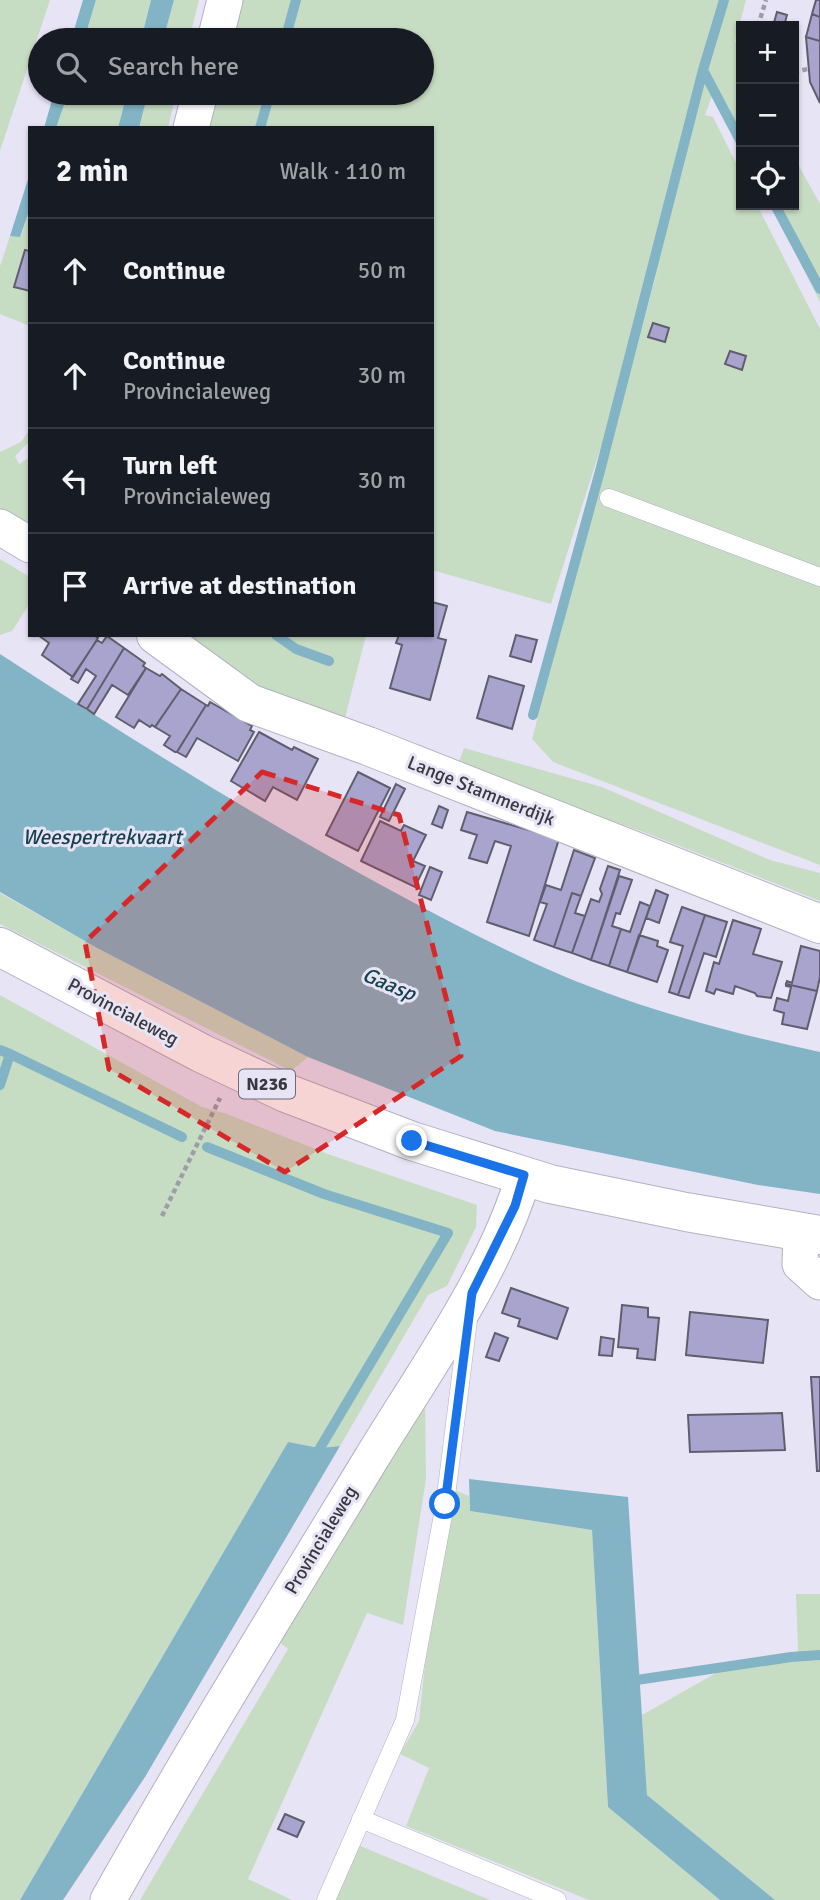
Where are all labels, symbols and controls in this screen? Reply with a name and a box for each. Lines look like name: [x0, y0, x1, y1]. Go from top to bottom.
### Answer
map controls: [736, 21, 799, 210]
button: +: [736, 21, 799, 84]
search box: [28, 28, 434, 105]
icon: search: [52, 48, 90, 86]
text: Search here: [108, 51, 239, 83]
button: −: [736, 84, 799, 147]
button: locate: [736, 147, 799, 210]
text: 2 min: [56, 153, 128, 190]
text: Walk · 110 m: [280, 157, 406, 186]
icon: ahead: [56, 252, 94, 290]
text: Continue: [123, 255, 225, 287]
text: 50 m: [358, 256, 406, 285]
text: Continue: [123, 345, 225, 377]
icon: ahead: [56, 357, 94, 395]
text: 30 m: [358, 361, 406, 390]
text: Provincialeweg: [123, 377, 271, 406]
text: Turn left: [123, 450, 217, 482]
icon: left: [56, 462, 94, 500]
text: 30 m: [358, 466, 406, 495]
text: Provincialeweg: [123, 482, 271, 511]
icon: arrive: [56, 567, 94, 605]
text: Arrive at destination: [123, 570, 356, 602]
street label: Lange Stammerdijk: [404, 750, 559, 832]
water label: Weespertrekvaart: [22, 824, 184, 850]
water label: Gaasp: [359, 961, 420, 1007]
street label: Provincialeweg: [63, 973, 183, 1051]
road number: N236: [239, 1070, 295, 1098]
route end: [396, 1125, 427, 1156]
street label: Provincialeweg: [279, 1481, 363, 1599]
route start: [429, 1488, 460, 1519]

